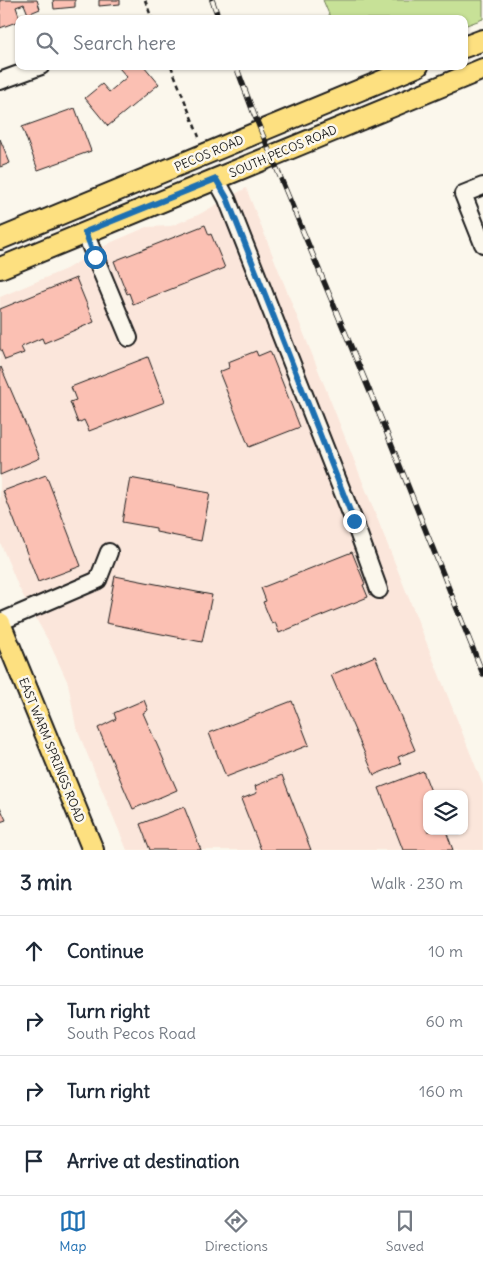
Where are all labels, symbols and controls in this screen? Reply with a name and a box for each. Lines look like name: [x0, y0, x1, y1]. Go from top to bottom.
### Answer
search box: [15, 15, 468, 70]
icon: search: [33, 29, 61, 57]
text: Search here: [73, 31, 176, 55]
street label: SOUTH PECOS ROAD: [227, 122, 339, 180]
street label: PECOS ROAD: [172, 132, 246, 174]
route start: [84, 246, 107, 269]
route end: [343, 510, 366, 533]
street label: EAST WARM SPRINGS ROAD: [16, 675, 88, 825]
map controls: [423, 790, 468, 835]
button: layers: [423, 790, 468, 835]
text: 3 min: [20, 869, 72, 896]
text: Walk · 230 m: [371, 873, 463, 893]
icon: ahead: [20, 937, 48, 965]
text: Continue: [67, 939, 144, 963]
text: 10 m: [428, 941, 463, 961]
text: Turn right: [67, 999, 150, 1023]
icon: right: [20, 1007, 48, 1035]
text: 60 m: [425, 1011, 463, 1031]
text: South Pecos Road: [67, 1023, 196, 1043]
icon: right: [20, 1077, 48, 1105]
text: Turn right: [67, 1079, 150, 1103]
text: 160 m: [419, 1081, 463, 1101]
icon: arrive: [20, 1147, 48, 1175]
text: Arrive at destination: [67, 1149, 240, 1173]
tab: Map: [59, 1207, 87, 1255]
tab: Directions: [205, 1207, 268, 1255]
tab: Saved: [386, 1207, 424, 1255]

